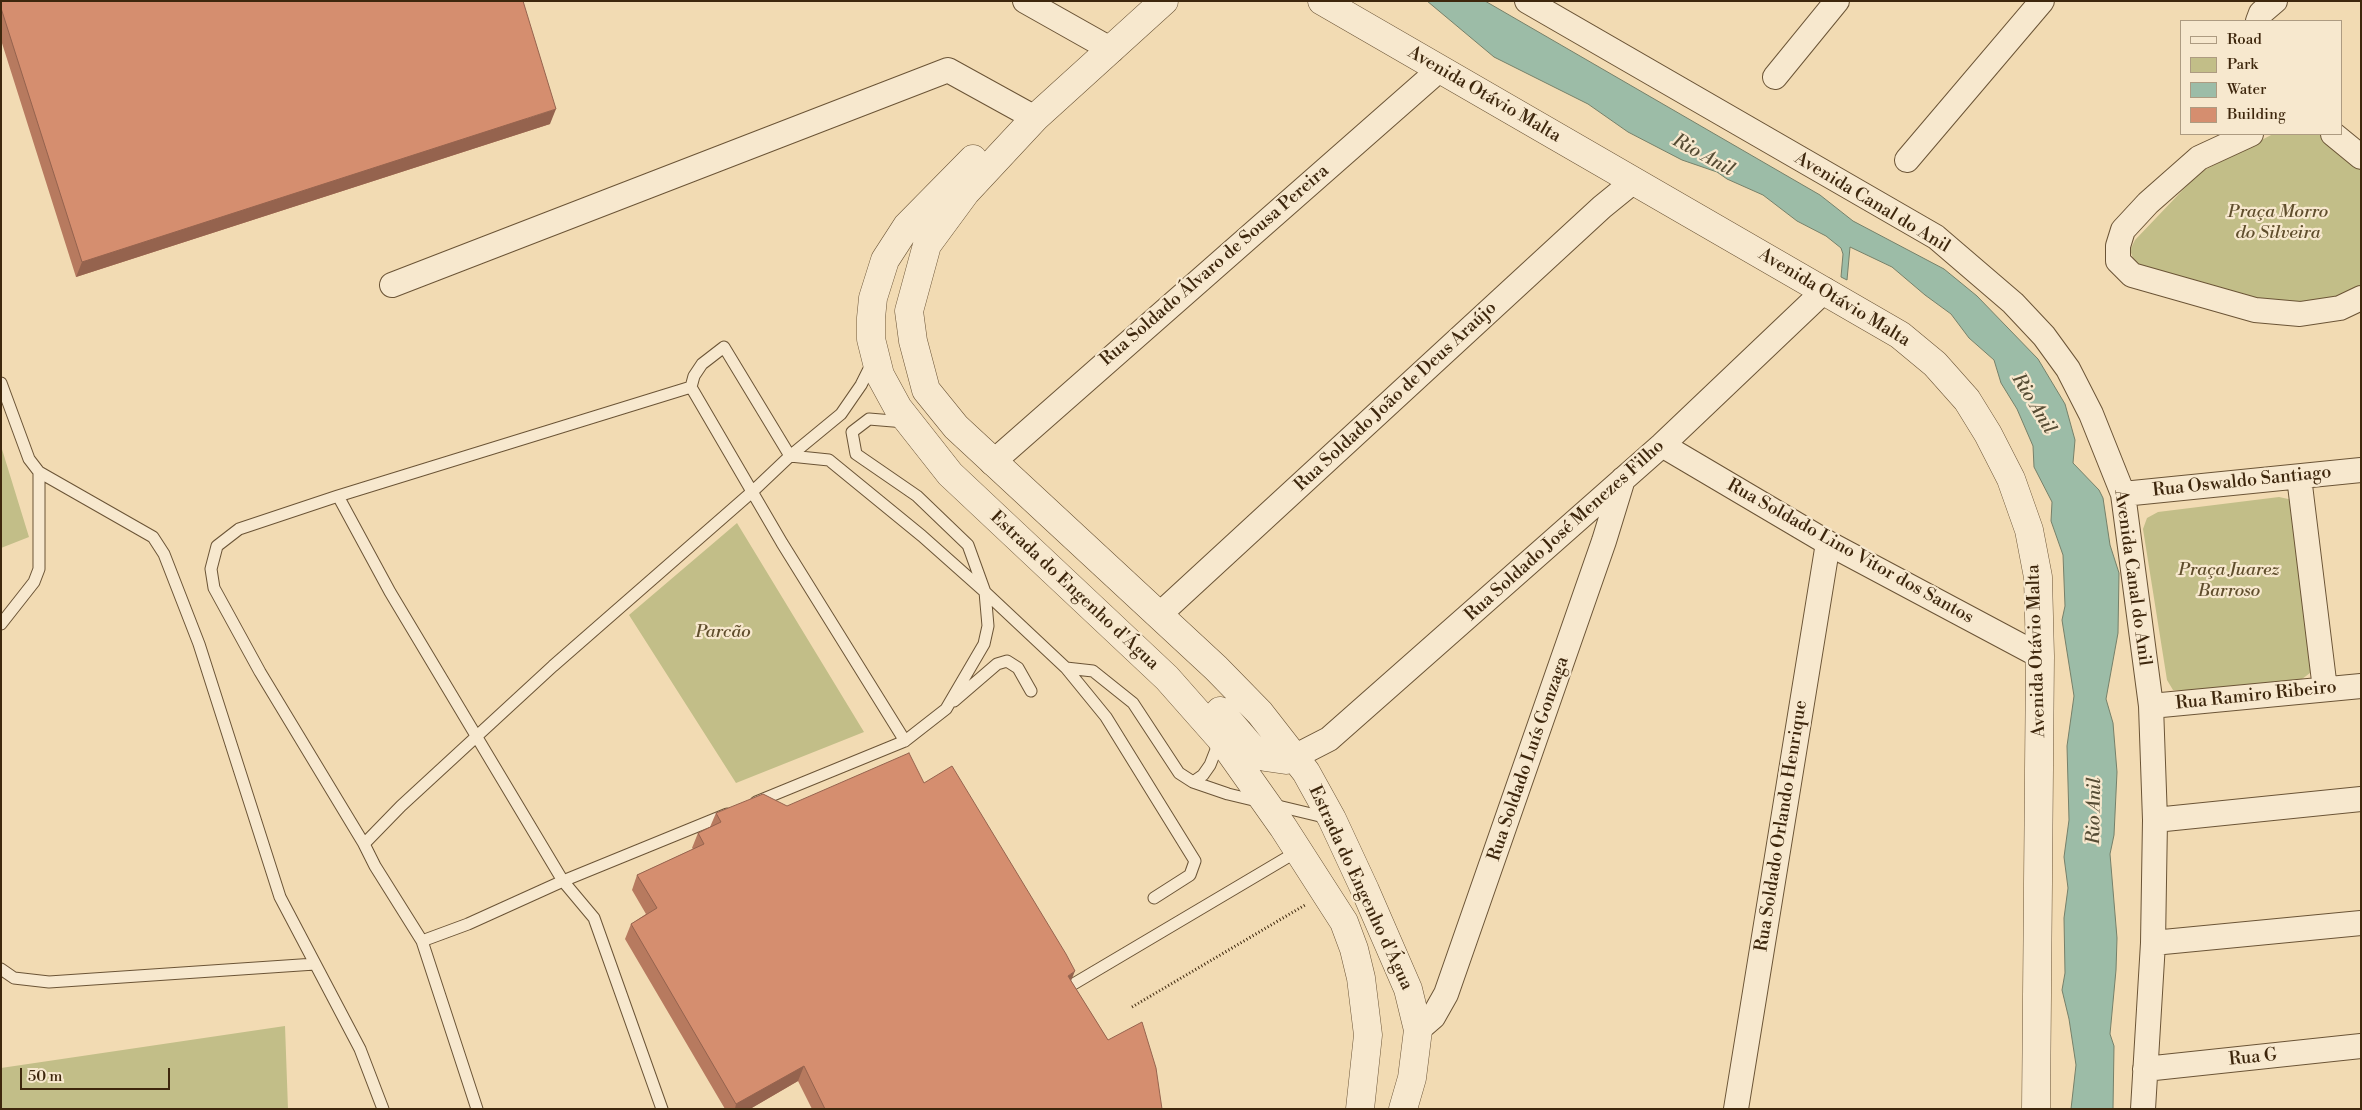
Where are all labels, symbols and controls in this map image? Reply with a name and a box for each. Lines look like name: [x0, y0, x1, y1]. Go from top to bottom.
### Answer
legend: [2180, 20, 2342, 135]
text: Road: [2227, 30, 2262, 49]
street label: Avenida Otávio Malta: [1403, 42, 1565, 148]
text: Park: [2227, 55, 2258, 74]
text: Water: [2227, 80, 2266, 99]
text: Building: [2227, 105, 2286, 124]
water label: Rio Anil: [1668, 130, 1738, 182]
street label: Avenida Canal do Anil: [1790, 148, 1954, 258]
street label: Rua Soldado Álvaro de Sousa Pereira: [1096, 161, 1334, 371]
park label: Praça Morro do Silveira: [2228, 202, 2328, 244]
street label: Avenida Otávio Malta: [1754, 244, 1914, 352]
street label: Rua Soldado João de Deus Araújo: [1290, 297, 1502, 497]
water label: Rio Anil: [2006, 369, 2060, 439]
street label: Rua Soldado José Menezes Filho: [1461, 436, 1669, 626]
street label: Rua Oswaldo Santiago: [2151, 462, 2333, 502]
street label: Rua Soldado Lino Vitor dos Santos: [1723, 475, 1977, 629]
street label: Avenida Canal do Anil: [2109, 489, 2155, 667]
street label: Estrada do Engenho d'Água: [985, 507, 1163, 675]
park label: Praça Juarez Barroso: [2178, 560, 2280, 602]
street label: Avenida Otávio Malta: [2023, 564, 2051, 738]
park label: Parcão: [695, 622, 751, 644]
street label: Rua Soldado Luís Gonzaga: [1484, 654, 1574, 864]
street label: Rua Ramiro Ribeiro: [2174, 677, 2338, 715]
street label: Rua Soldado Orlando Henrique: [1751, 699, 1813, 953]
water label: Rio Anil: [2083, 777, 2107, 845]
street label: Estrada do Engenho d'Água: [1303, 782, 1417, 994]
street label: Rua G: [2228, 1045, 2278, 1071]
scale bar: [22, 1058, 172, 1090]
text: 50 m: [28, 1067, 62, 1086]

